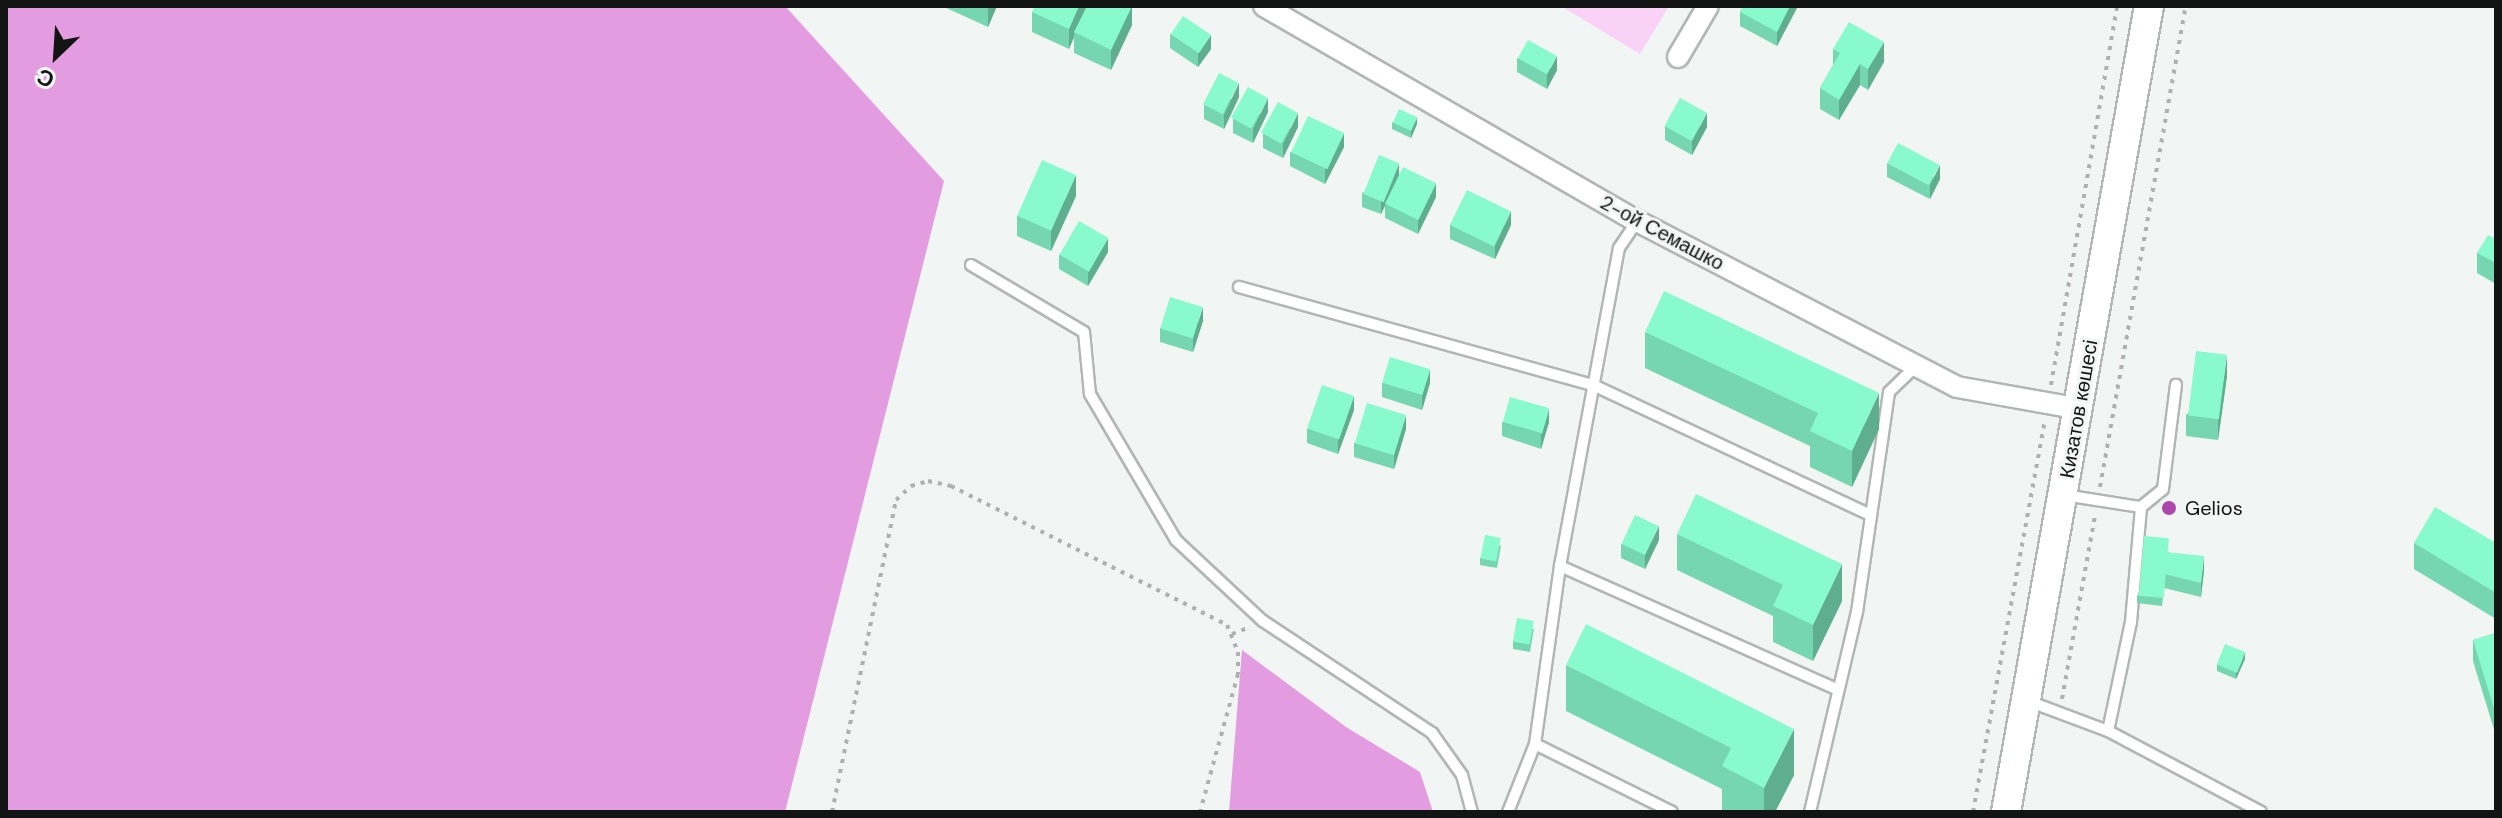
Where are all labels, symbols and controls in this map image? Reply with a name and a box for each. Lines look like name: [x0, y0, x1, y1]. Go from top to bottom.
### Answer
north arrow: [16, 16, 96, 96]
text: С: [32, 62, 59, 95]
street label: 2-ой Семашко: [1596, 190, 1728, 276]
street label: Кизатов көшесі: [2055, 338, 2103, 480]
place label: Gelios: [2185, 496, 2243, 520]
marker: Gelios: [2160, 499, 2178, 517]

